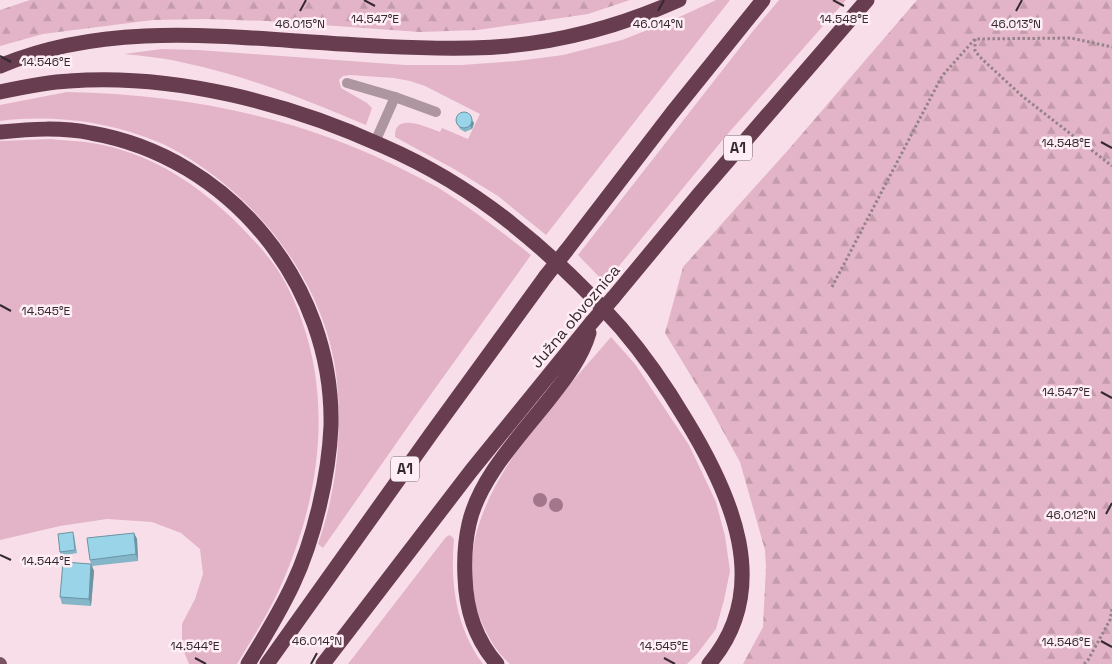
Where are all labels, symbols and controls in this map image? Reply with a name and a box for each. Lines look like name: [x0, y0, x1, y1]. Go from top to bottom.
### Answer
text: 14.547°E: [351, 11, 399, 27]
text: 14.548°E: [819, 11, 869, 27]
text: 46.015°N: [275, 16, 325, 32]
text: 46.014°N: [633, 16, 683, 32]
text: 46.013°N: [991, 16, 1041, 32]
text: 14.546°E: [22, 54, 71, 70]
text: 14.548°E: [1041, 135, 1091, 151]
road number: A1: [724, 136, 752, 160]
street label: Južna obvoznica: [526, 260, 625, 372]
text: 14.545°E: [22, 303, 71, 319]
text: 14.547°E: [1042, 384, 1090, 400]
road number: A1: [391, 456, 419, 482]
text: 46.012°N: [1046, 507, 1096, 523]
text: 14.544°E: [21, 553, 71, 569]
text: 46.014°N: [292, 633, 342, 649]
text: 14.546°E: [1042, 634, 1091, 650]
text: 14.544°E: [170, 638, 220, 654]
text: 14.545°E: [640, 638, 689, 654]

